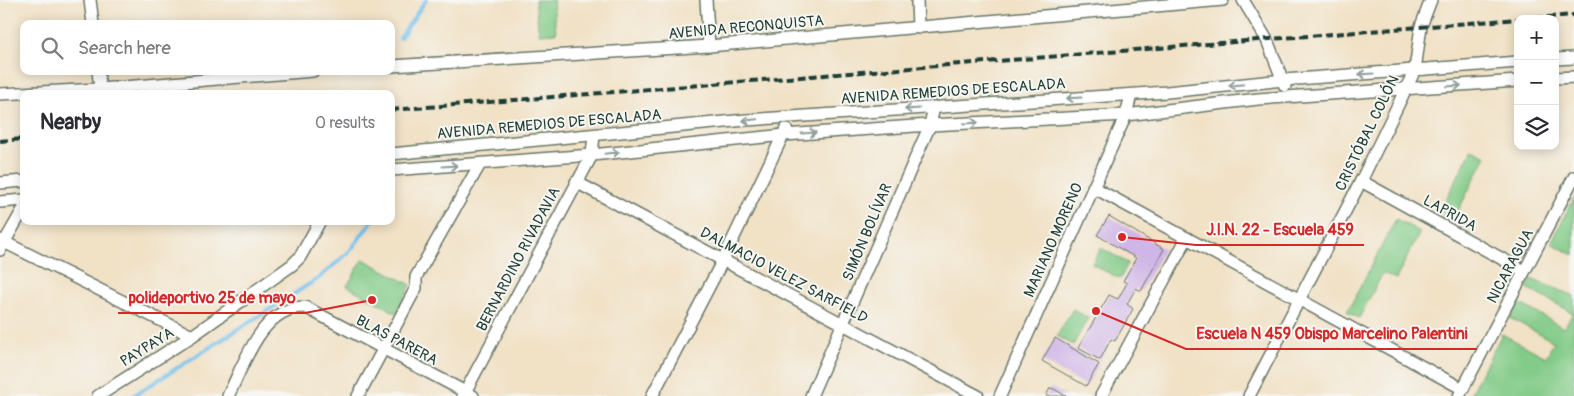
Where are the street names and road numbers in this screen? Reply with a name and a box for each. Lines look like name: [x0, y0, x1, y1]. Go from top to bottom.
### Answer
street label: AVENIDA RECONQUISTA: [667, 11, 825, 44]
street label: CRISTÓBAL COLÓN: [1331, 72, 1404, 194]
street label: AVENIDA REMEDIOS DE ESCALADA: [840, 74, 1066, 109]
street label: AVENIDA REMEDIOS DE ESCALADA: [436, 105, 662, 144]
street label: SIMÓN BOLÍVAR: [838, 180, 897, 284]
street label: MARIANO MORENO: [1020, 180, 1087, 300]
street label: BERNARDINO RIVADAVIA: [472, 184, 565, 335]
street label: LAPRIDA: [1420, 191, 1480, 236]
street label: DALMACIO VELEZ SARFIELD: [697, 223, 871, 328]
street label: NICARAGUA: [1483, 226, 1538, 307]
street label: BLAS PARERA: [353, 311, 441, 370]
street label: PAYPAYA: [117, 323, 178, 371]

